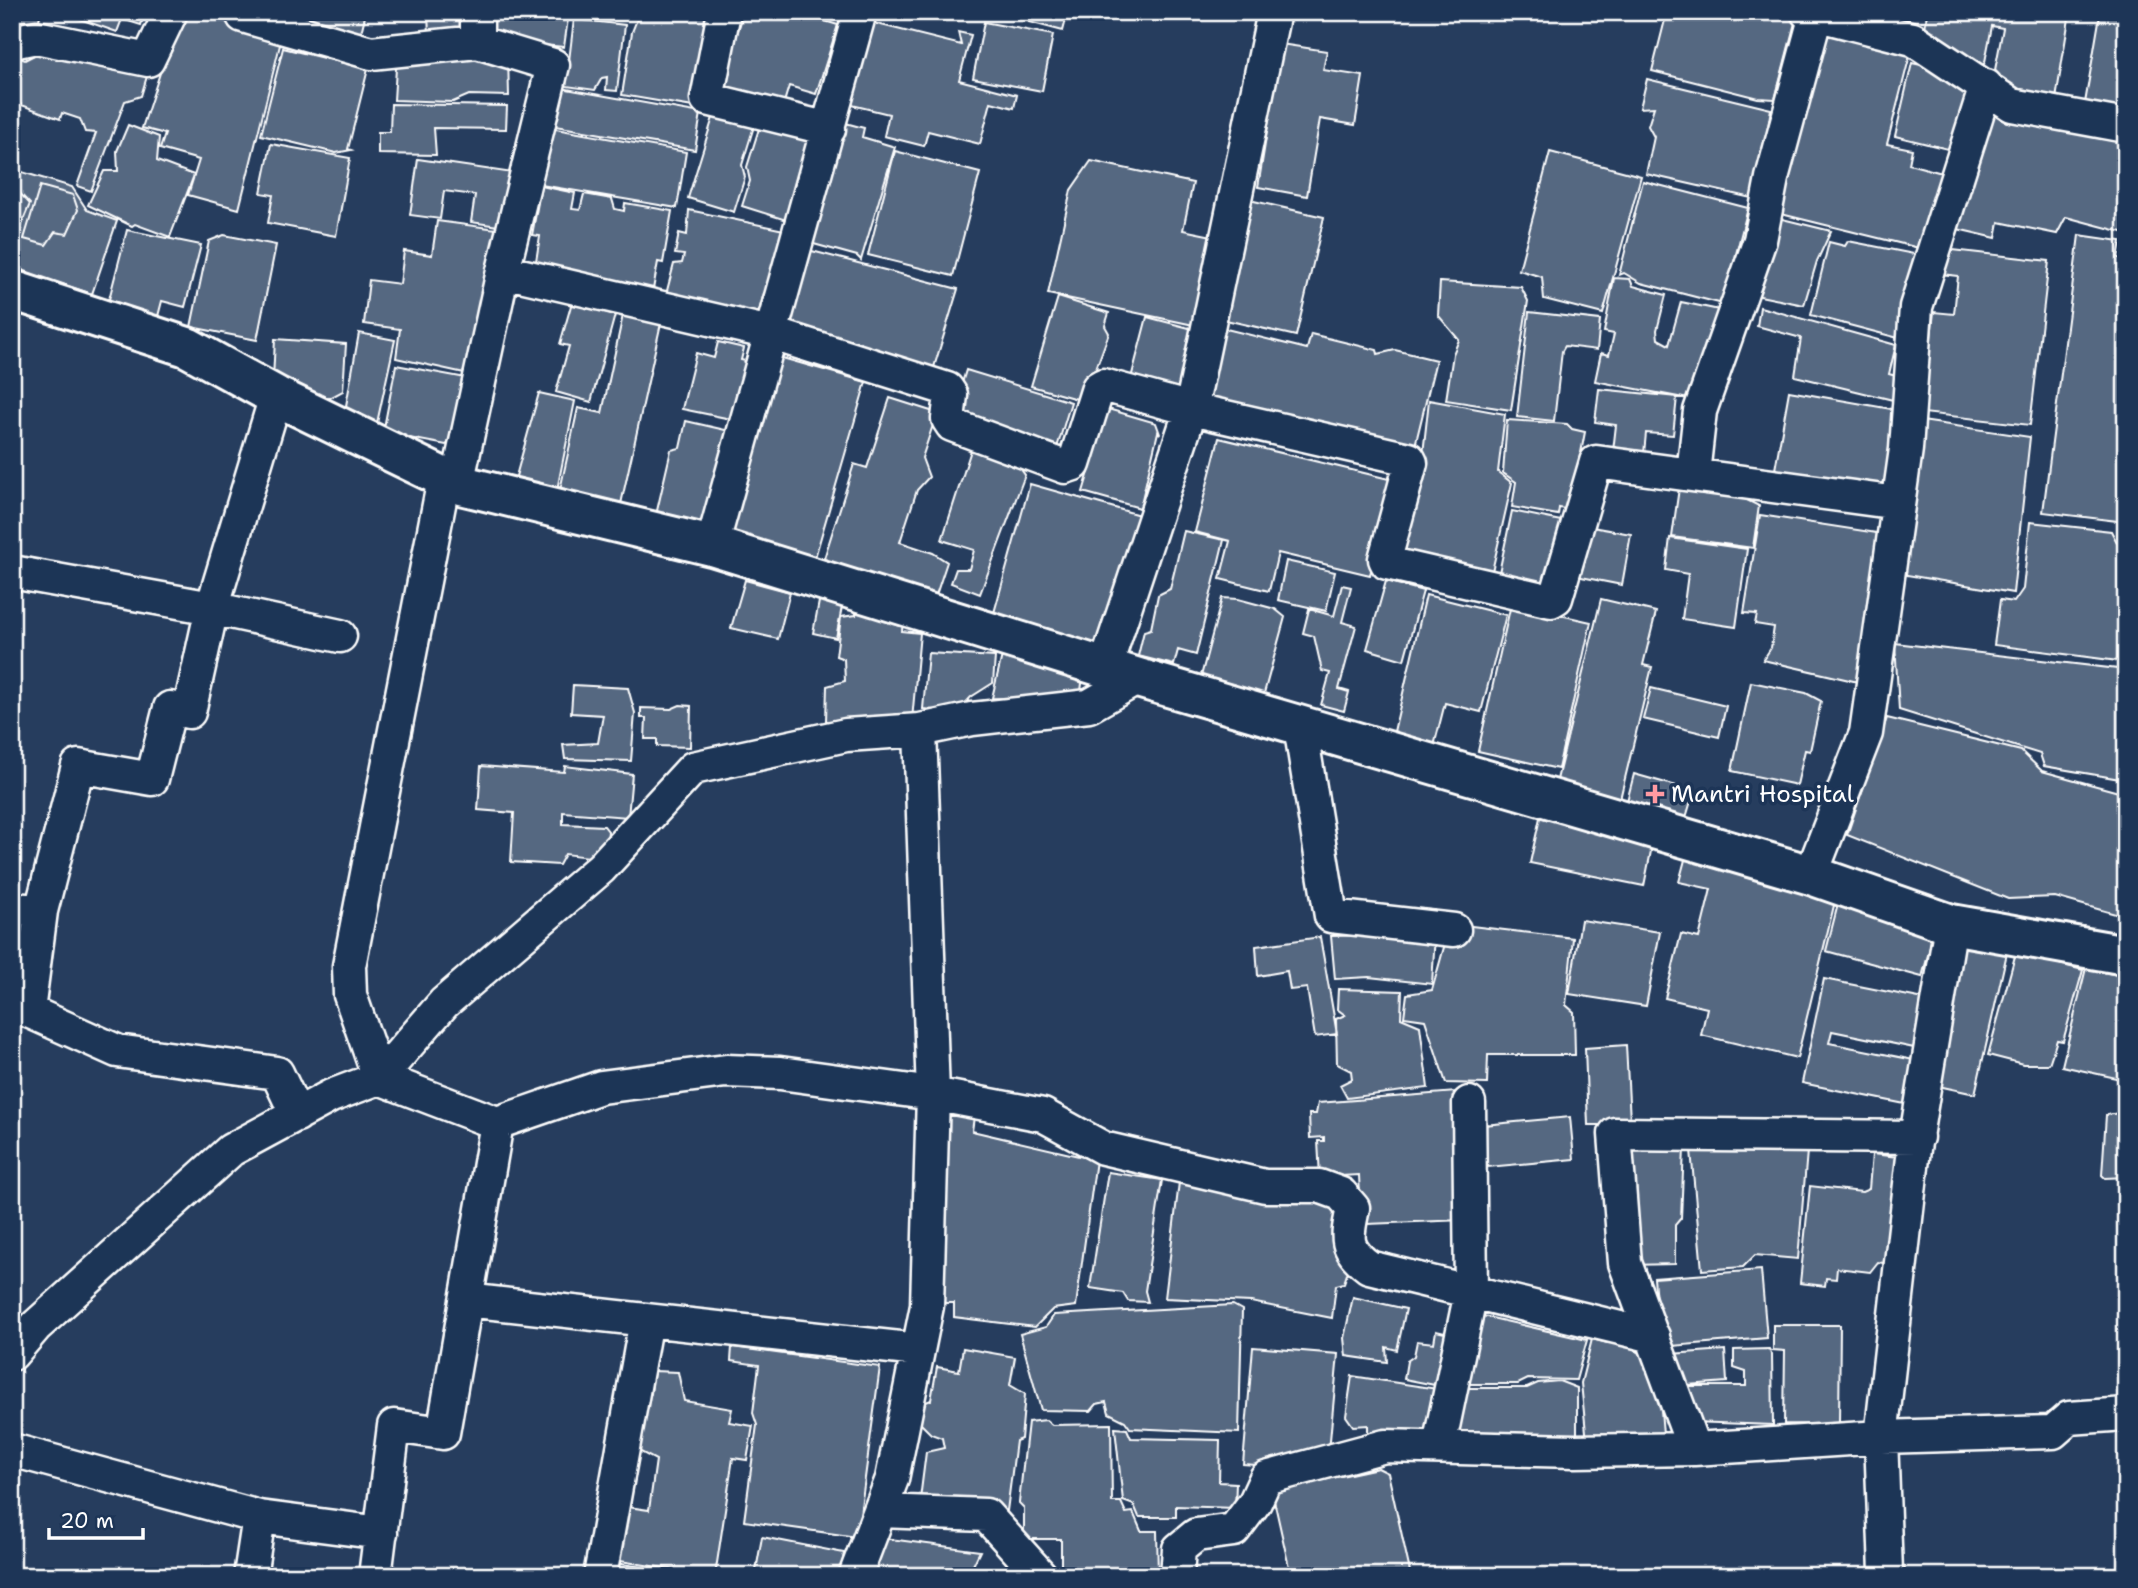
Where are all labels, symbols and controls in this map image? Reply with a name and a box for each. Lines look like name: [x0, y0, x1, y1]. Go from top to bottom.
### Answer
place label: Mantri Hospital: [1671, 778, 1855, 810]
marker: Mantri Hospital: [1645, 784, 1665, 804]
scale bar: [49, 1497, 144, 1541]
text: 20 m: [60, 1507, 114, 1535]

